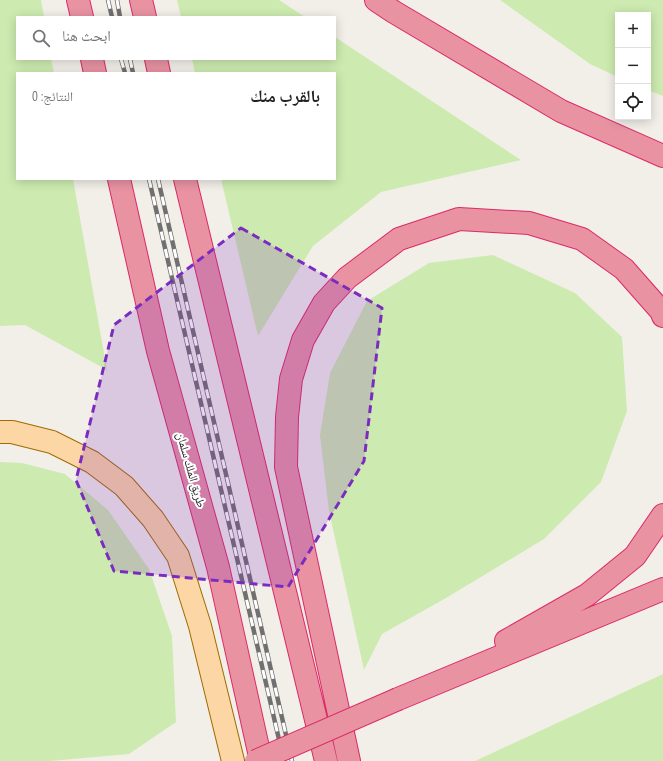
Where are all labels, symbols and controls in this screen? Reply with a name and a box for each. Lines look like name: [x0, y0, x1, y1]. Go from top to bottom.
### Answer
map controls: [615, 12, 651, 120]
button: +: [615, 12, 651, 48]
search box: [16, 16, 336, 60]
text: ابحث هنا: [62, 26, 111, 45]
icon: search: [30, 27, 52, 49]
button: −: [615, 48, 651, 84]
button: locate: [615, 84, 651, 120]
text: بالقرب منك: [250, 85, 320, 107]
text: النتائج: 0: [32, 88, 73, 105]
street label: طريق الملك سلمان: [173, 430, 209, 509]

